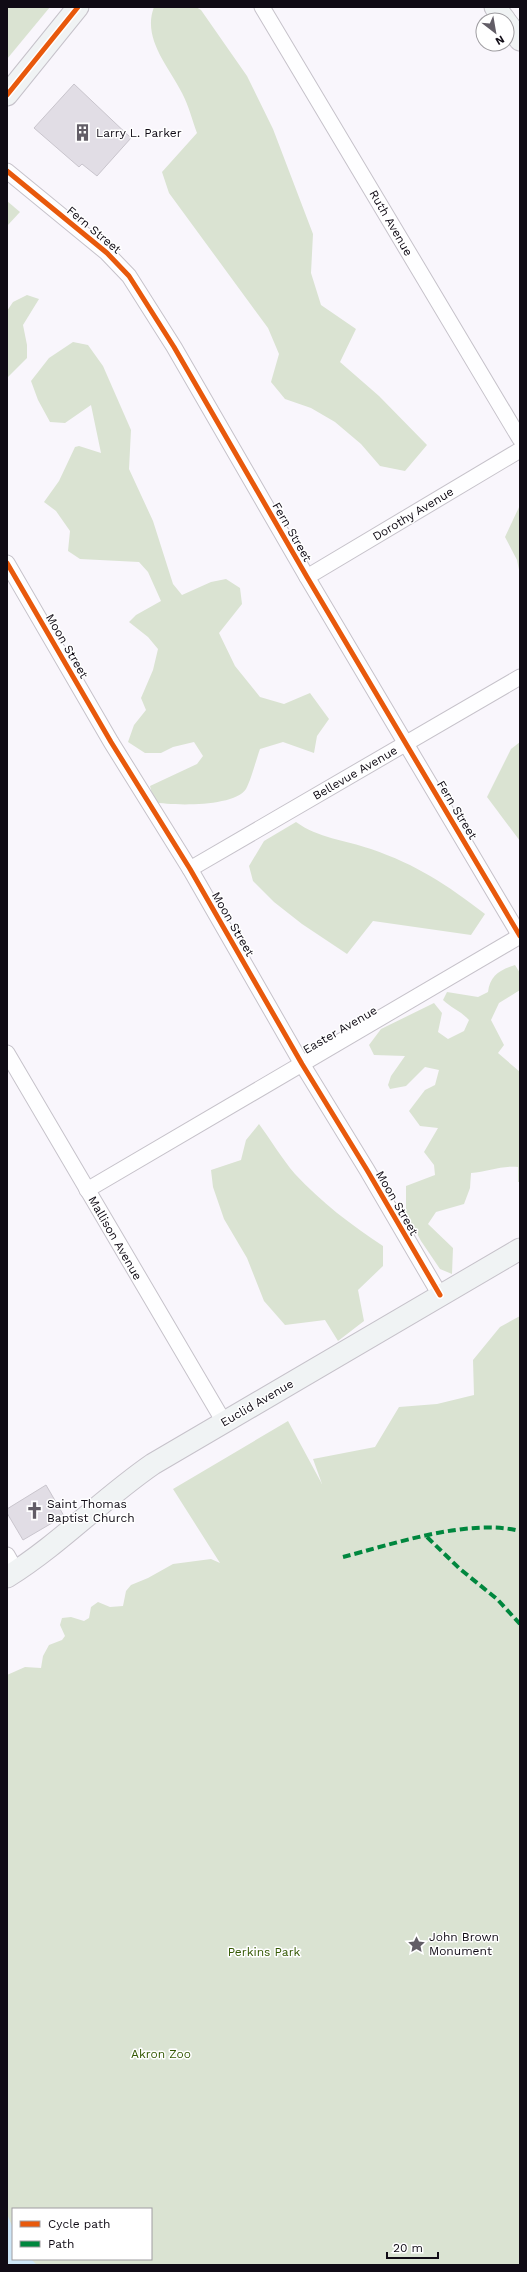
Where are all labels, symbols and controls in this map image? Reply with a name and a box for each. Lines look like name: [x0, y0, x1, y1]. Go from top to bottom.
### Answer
north arrow: [475, 12, 515, 52]
text: N: [493, 32, 507, 48]
building icon: Larry L. Parker: [73, 123, 93, 143]
place label: Larry L. Parker: [96, 126, 182, 140]
street label: Ruth Avenue: [366, 188, 416, 259]
street label: Fern Street: [64, 203, 124, 257]
street label: Dorothy Avenue: [370, 484, 456, 544]
street label: Fern Street: [269, 500, 315, 564]
street label: Moon Street: [43, 611, 91, 681]
street label: Bellevue Avenue: [310, 743, 400, 803]
street label: Fern Street: [434, 778, 480, 842]
street label: Moon Street: [209, 889, 257, 959]
street label: Easter Avenue: [300, 1003, 380, 1057]
street label: Moon Street: [373, 1168, 421, 1238]
street label: Mallison Avenue: [85, 1194, 145, 1282]
street label: Euclid Avenue: [218, 1376, 296, 1430]
place label: Saint Thomas Baptist Church: [47, 1497, 135, 1525]
church icon: Saint Thomas Baptist Church: [24, 1501, 44, 1521]
place label: John Brown Monument: [429, 1930, 499, 1958]
place icon: John Brown Monument: [406, 1934, 426, 1954]
park label: Perkins Park: [228, 1945, 301, 1959]
park label: Akron Zoo: [131, 2047, 191, 2061]
legend: [12, 2208, 152, 2260]
text: Cycle path: [48, 2217, 110, 2231]
scale bar: [387, 2234, 438, 2260]
text: Path: [48, 2237, 74, 2251]
text: 20 m: [393, 2241, 423, 2255]

